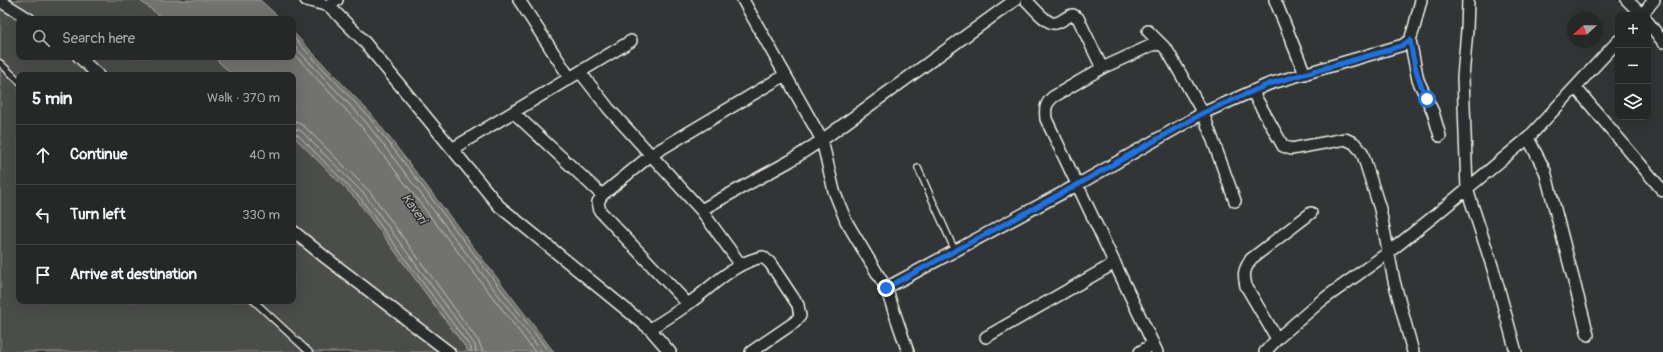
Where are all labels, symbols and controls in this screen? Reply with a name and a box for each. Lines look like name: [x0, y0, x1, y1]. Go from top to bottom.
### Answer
north arrow: [1567, 12, 1603, 48]
map controls: [1615, 12, 1651, 120]
button: +: [1615, 12, 1651, 48]
search box: [16, 16, 296, 60]
icon: search: [30, 27, 52, 49]
text: Search here: [62, 29, 135, 48]
button: −: [1615, 48, 1651, 84]
button: layers: [1615, 84, 1651, 120]
text: 5 min: [32, 88, 72, 109]
text: Walk · 370 m: [207, 90, 280, 106]
route start: [1418, 90, 1436, 108]
icon: ahead: [32, 144, 54, 166]
text: Continue: [70, 145, 128, 164]
text: 40 m: [249, 147, 280, 163]
water label: Kaveri: [398, 190, 432, 229]
icon: left: [32, 204, 54, 226]
text: Turn left: [70, 205, 126, 224]
text: 330 m: [242, 207, 280, 223]
icon: arrive: [32, 264, 54, 286]
text: Arrive at destination: [70, 265, 197, 284]
route end: [877, 279, 895, 297]

